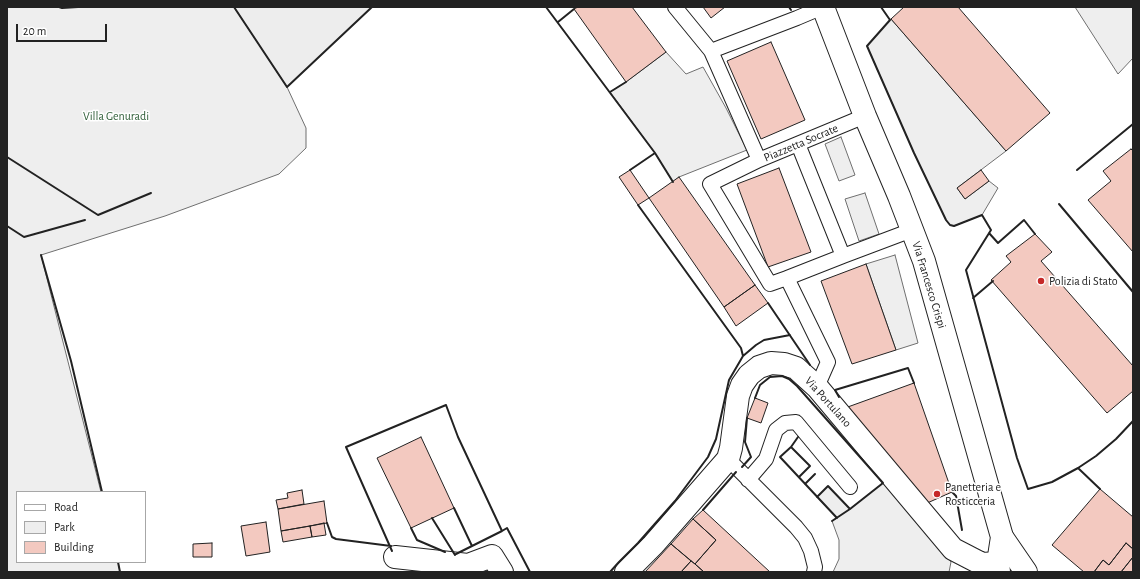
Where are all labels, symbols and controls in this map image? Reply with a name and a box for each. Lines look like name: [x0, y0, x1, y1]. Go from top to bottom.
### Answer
scale bar: [18, 16, 109, 42]
text: 20 m: [23, 25, 46, 37]
park label: Villa Genuradi: [83, 109, 149, 123]
street label: Piazzetta Socrate: [762, 121, 840, 165]
street label: Via Francesco Crispi: [909, 240, 949, 330]
place label: Polizia di Stato: [1049, 274, 1118, 288]
marker: Polizia di Stato: [1036, 276, 1046, 286]
street label: Via Portulano: [802, 374, 854, 430]
place label: Panetteria e Rosticceria: [945, 480, 1001, 508]
marker: Panetteria e Rosticceria: [932, 489, 942, 499]
legend: [16, 491, 146, 563]
text: Road: [54, 501, 78, 513]
text: Park: [54, 521, 75, 533]
text: Building: [54, 541, 94, 553]

